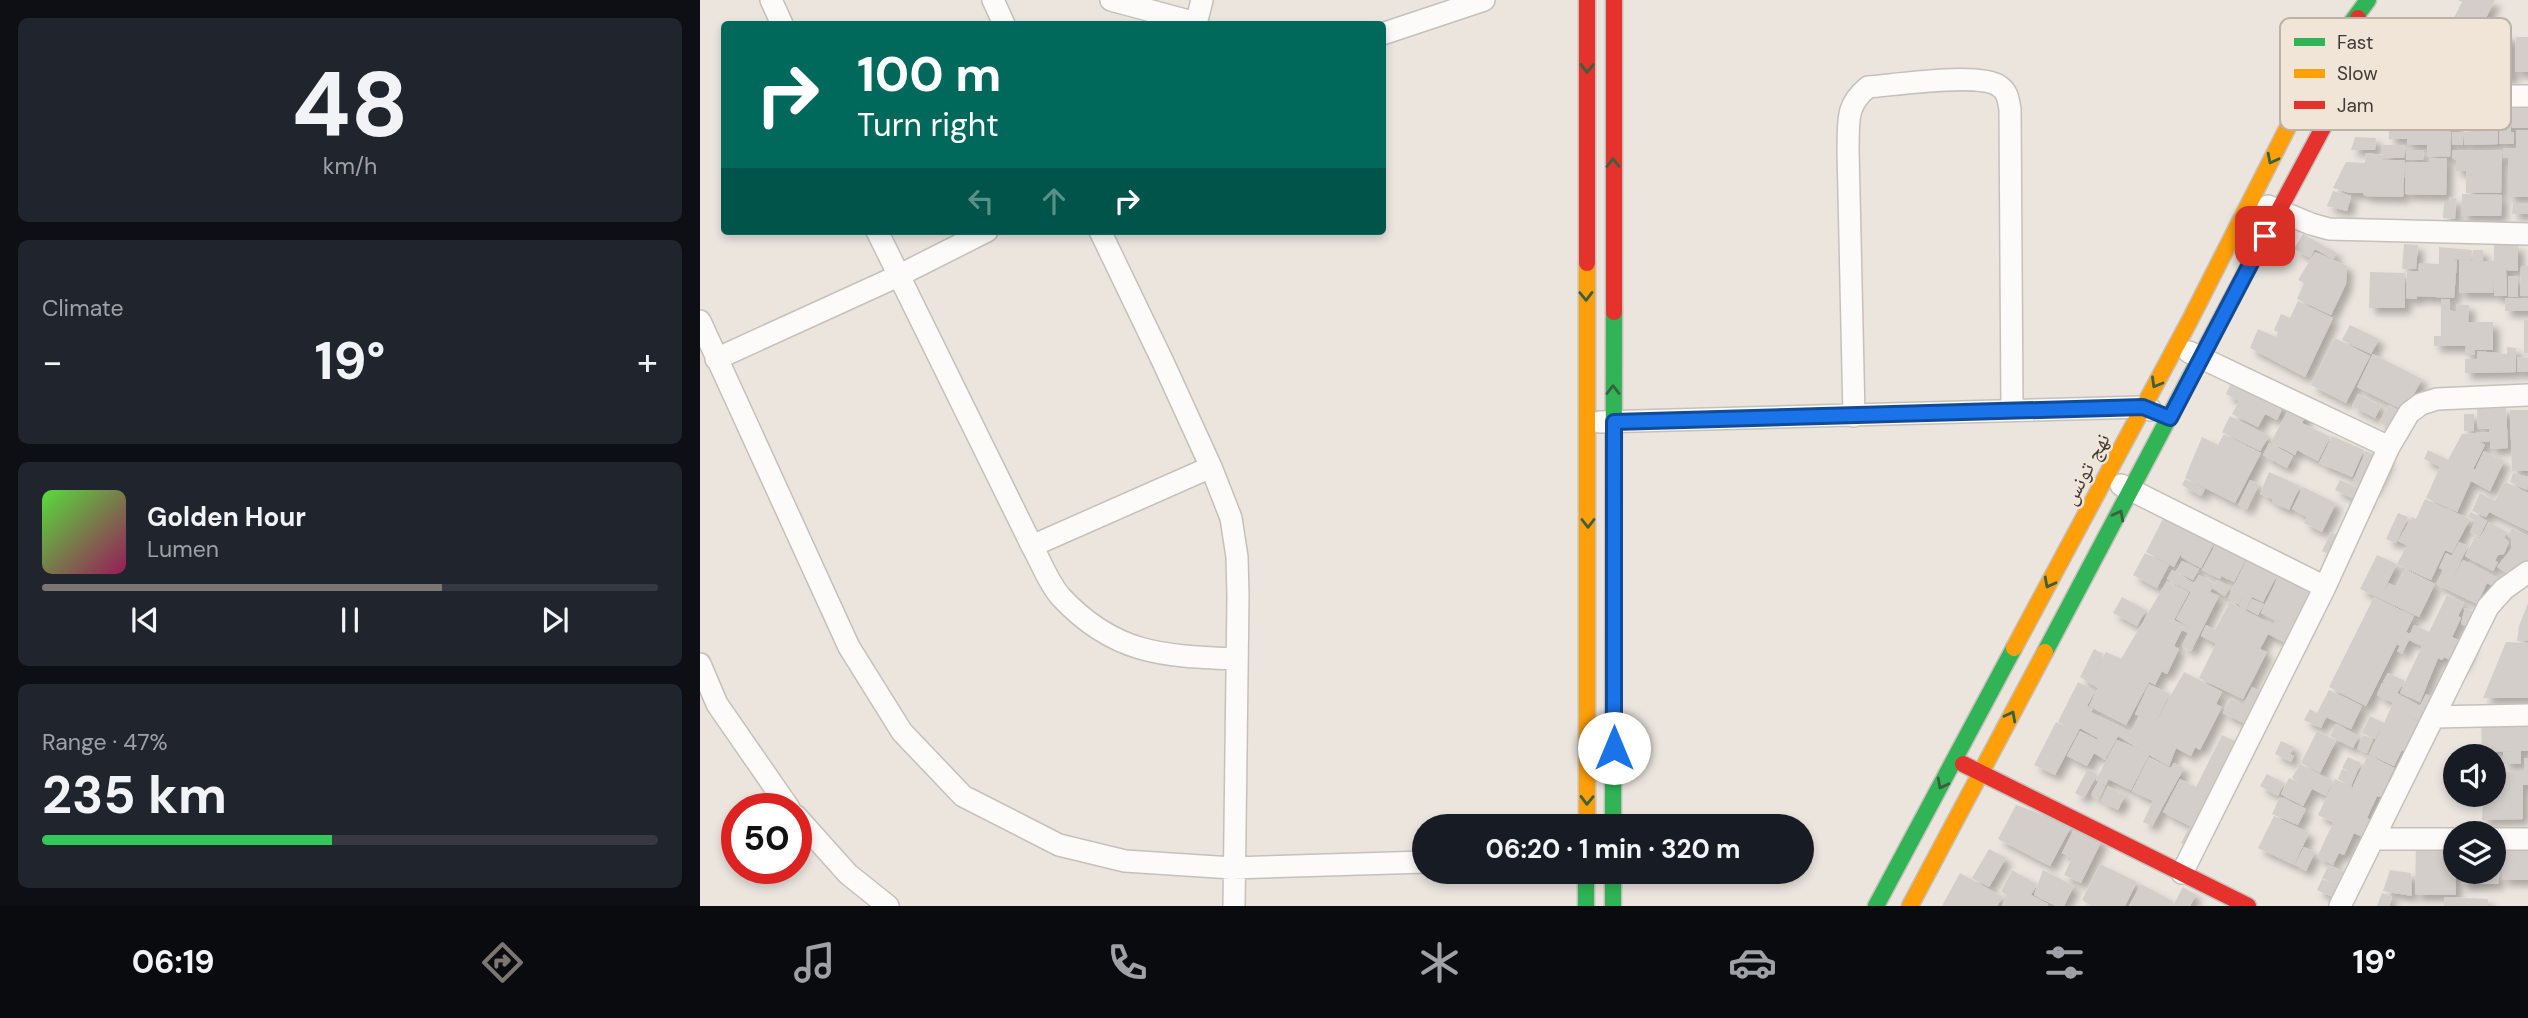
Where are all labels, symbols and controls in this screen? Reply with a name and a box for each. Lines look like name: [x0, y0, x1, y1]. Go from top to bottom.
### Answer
legend: [2280, 18, 2511, 130]
text: Fast: [2337, 30, 2373, 55]
text: 100 m: [857, 42, 1001, 106]
text: 48: [292, 46, 408, 164]
icon: right: [742, 49, 833, 140]
text: Slow: [2337, 61, 2378, 86]
one-way arrow: [1579, 63, 1595, 74]
text: Jam: [2337, 93, 2374, 118]
text: Turn right: [857, 104, 999, 146]
text: km/h: [323, 151, 377, 181]
one-way arrow: [2267, 152, 2281, 164]
one-way arrow: [1605, 157, 1621, 168]
icon: left: [962, 182, 1000, 220]
icon: ahead: [1035, 182, 1073, 220]
icon: right: [1108, 182, 1146, 220]
pin: [2235, 206, 2295, 266]
icon: arrive: [2246, 217, 2284, 255]
one-way arrow: [1578, 291, 1594, 301]
text: Climate: [42, 293, 124, 323]
text: 19°: [315, 327, 385, 395]
text: −: [42, 337, 63, 387]
text: +: [637, 337, 658, 387]
one-way arrow: [2151, 375, 2164, 388]
one-way arrow: [1605, 385, 1621, 395]
street label: نهج تونس: [2055, 428, 2117, 510]
text: Golden Hour: [147, 500, 306, 534]
one-way arrow: [2110, 510, 2124, 523]
one-way arrow: [1580, 518, 1596, 529]
text: Lumen: [147, 534, 219, 564]
one-way arrow: [2044, 576, 2057, 589]
icon: previous: [126, 601, 164, 639]
icon: pause: [331, 601, 369, 639]
icon: next: [536, 601, 574, 639]
position arrow: [1577, 711, 1651, 785]
one-way arrow: [2003, 711, 2016, 723]
text: Range · 47%: [42, 727, 168, 757]
map controls: [2443, 744, 2506, 884]
button: sound: [2443, 744, 2506, 807]
text: 235 km: [42, 761, 227, 829]
one-way arrow: [1936, 777, 1950, 789]
speed limit sign: 50: [721, 793, 812, 884]
one-way arrow: [1579, 795, 1595, 805]
button: layers: [2443, 821, 2506, 884]
text: 06:20 · 1 min · 320 m: [1486, 832, 1740, 866]
icon: directions: [478, 938, 527, 987]
icon: music: [790, 938, 839, 987]
icon: phone: [1103, 938, 1152, 987]
icon: climate: [1415, 938, 1464, 987]
icon: car: [1728, 938, 1777, 987]
icon: filters: [2040, 938, 2089, 987]
text: 06:19: [132, 941, 215, 983]
text: 19°: [2353, 941, 2396, 983]

